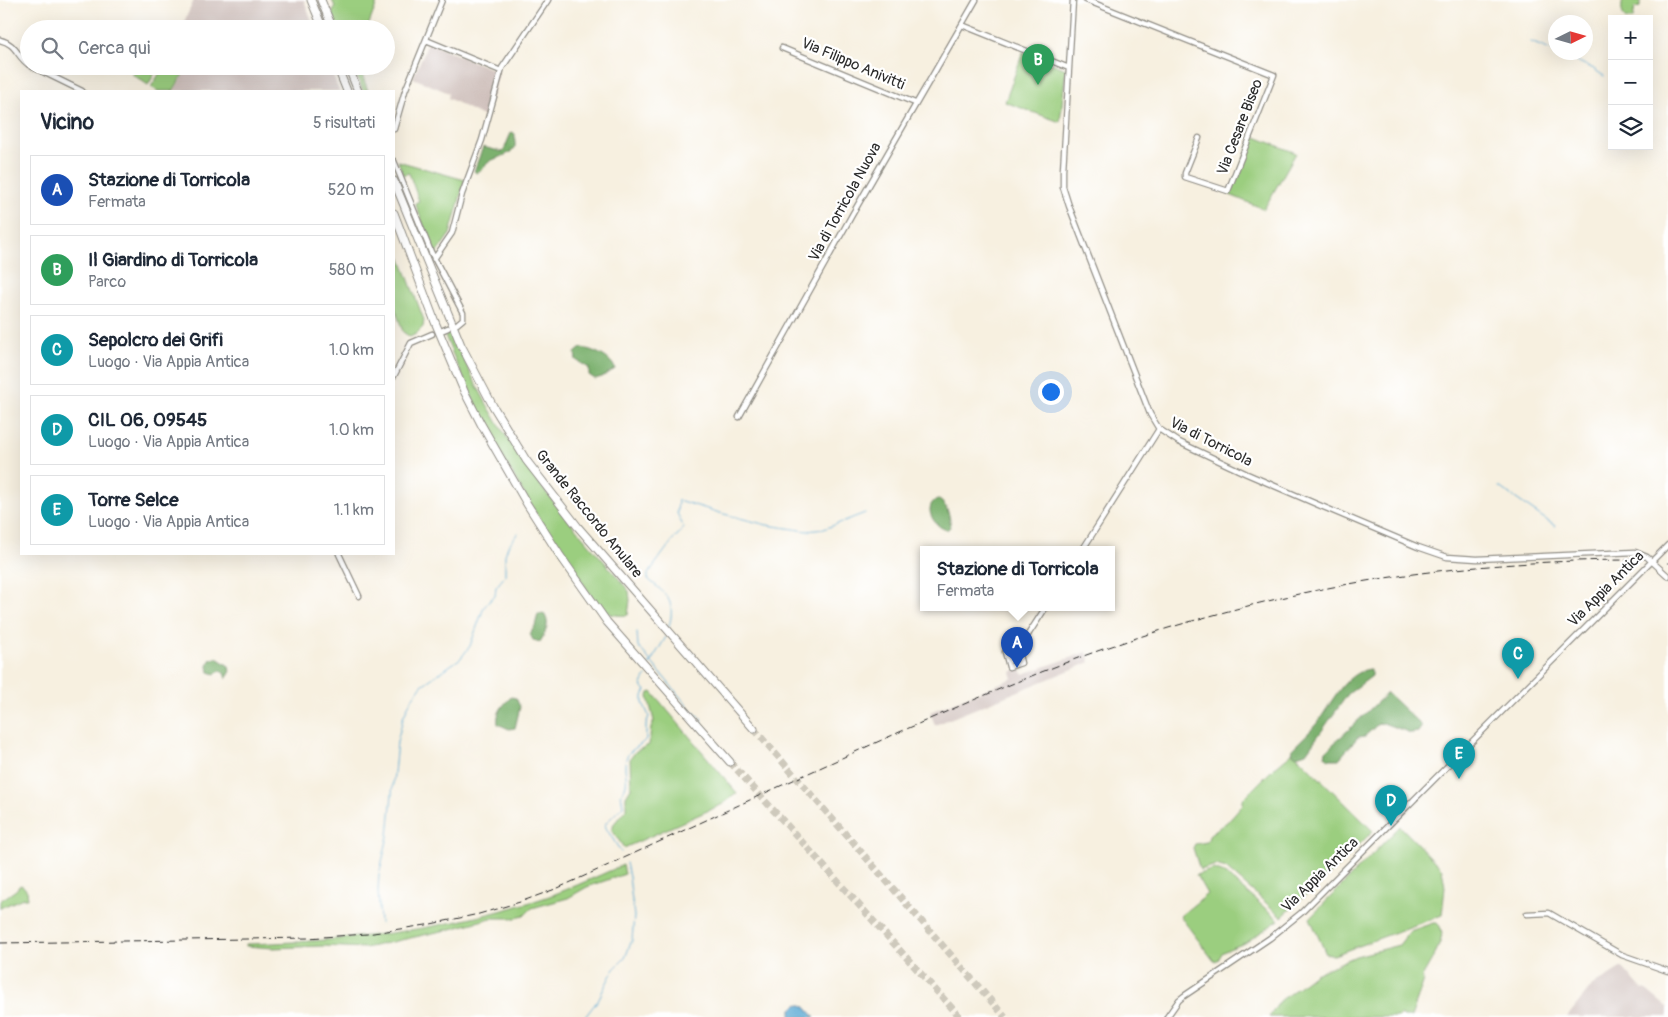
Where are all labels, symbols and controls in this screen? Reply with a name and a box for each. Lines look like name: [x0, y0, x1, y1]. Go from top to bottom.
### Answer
north arrow: [1548, 15, 1593, 60]
map controls: [1608, 15, 1653, 150]
button: +: [1608, 15, 1653, 60]
search box: [20, 20, 395, 75]
icon: search: [38, 34, 66, 62]
street label: Via Filippo Anivitti: [798, 34, 908, 95]
text: Cerca qui: [78, 36, 150, 60]
pin: B: [1022, 44, 1054, 85]
button: −: [1608, 60, 1653, 105]
street label: Via Cesare Biseo: [1213, 76, 1267, 178]
button: layers: [1608, 105, 1653, 150]
text: Vicino: [40, 109, 94, 136]
text: 5 risultati: [313, 113, 375, 133]
street label: Via di Torricola Nuova: [804, 139, 886, 265]
text: Stazione di Torricola: [88, 168, 250, 192]
text: A: [52, 180, 62, 200]
text: 520 m: [328, 180, 374, 200]
text: Fermata: [88, 192, 146, 212]
text: Il Giardino di Torricola: [88, 248, 258, 272]
text: B: [52, 260, 62, 280]
text: 580 m: [329, 260, 374, 280]
text: Parco: [88, 272, 126, 292]
text: Sepolcro dei Grifi: [88, 328, 223, 352]
text: C: [52, 340, 62, 360]
text: 1.0 km: [329, 340, 374, 360]
text: Luogo · Via Appia Antica: [88, 352, 249, 372]
your location: [1038, 379, 1064, 405]
text: CIL 06, 09545: [88, 408, 207, 432]
street label: Via di Torricola: [1166, 413, 1256, 471]
text: D: [52, 420, 62, 440]
text: 1.0 km: [329, 420, 374, 440]
text: Luogo · Via Appia Antica: [88, 432, 249, 452]
street label: Grande Raccordo Anulare: [531, 446, 647, 582]
text: Torre Selce: [88, 488, 179, 512]
text: E: [53, 500, 61, 520]
text: 1.1 km: [334, 500, 374, 520]
text: Luogo · Via Appia Antica: [88, 512, 249, 532]
popup: [920, 546, 1115, 611]
street label: Via Appia Antica: [1564, 547, 1648, 631]
text: Stazione di Torricola: [937, 557, 1098, 581]
text: Fermata: [937, 581, 994, 601]
pin: A: [1001, 627, 1033, 668]
pin: C: [1502, 638, 1534, 679]
pin: E: [1443, 738, 1475, 779]
pin: D: [1375, 785, 1407, 826]
street label: Via Appia Antica: [1277, 833, 1363, 917]

